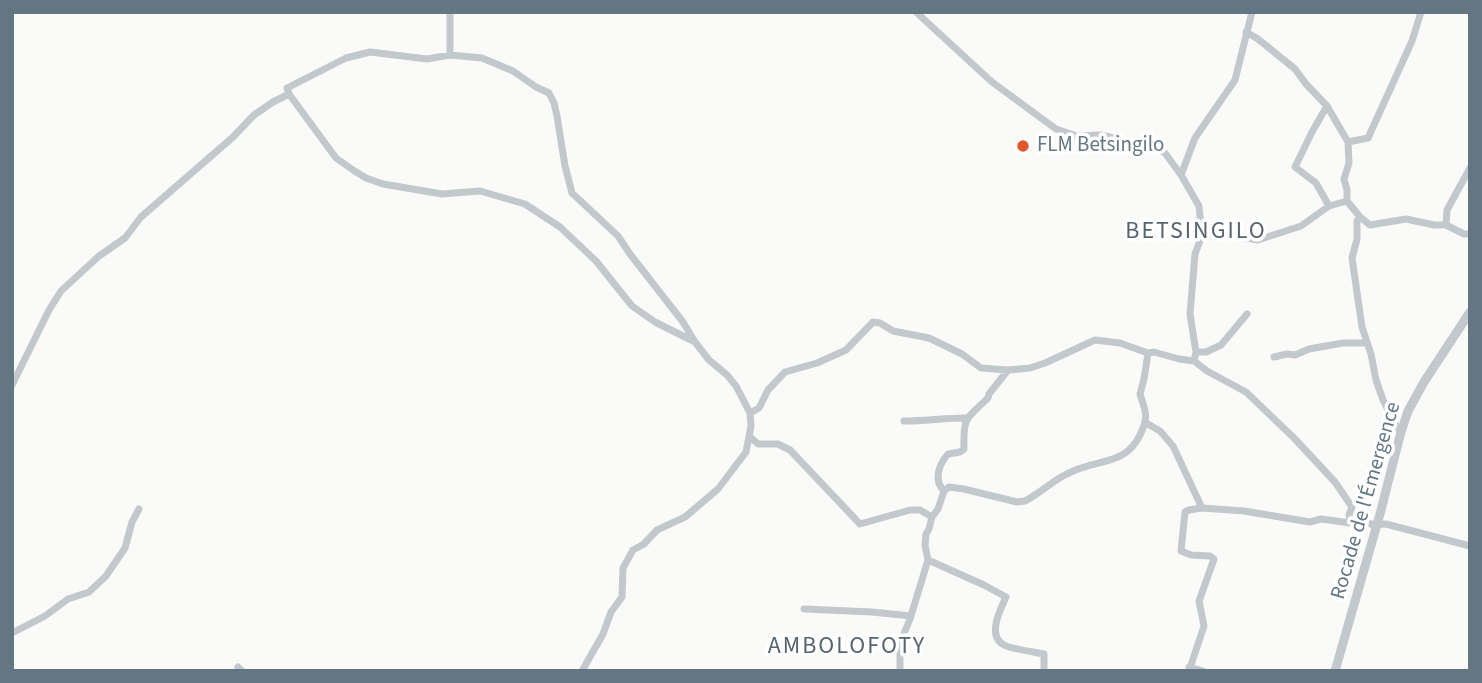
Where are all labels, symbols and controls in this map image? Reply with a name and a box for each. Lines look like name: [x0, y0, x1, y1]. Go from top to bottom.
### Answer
place label: FLM Betsingilo: [1037, 133, 1164, 159]
marker: FLM Betsingilo: [1015, 138, 1031, 154]
district label: BETSINGILO: [1127, 219, 1265, 247]
street label: Rocade de l'Émergence: [1327, 400, 1407, 602]
district label: AMBOLOFOTY: [769, 634, 925, 662]

